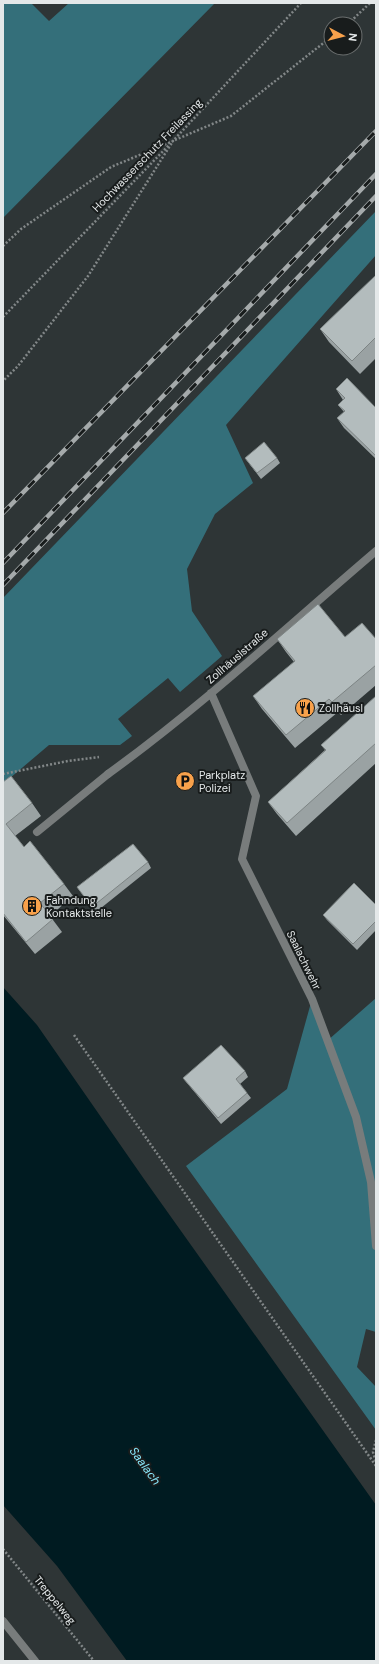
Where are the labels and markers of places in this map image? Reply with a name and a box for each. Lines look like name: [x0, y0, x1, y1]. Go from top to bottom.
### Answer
restaurant icon: Zollhäusl: [294, 697, 316, 719]
place label: Zollhäusl: [319, 701, 363, 715]
place label: Parkplatz Polizei: [199, 768, 245, 795]
parking icon: Parkplatz Polizei: [174, 770, 196, 792]
place label: Fahndung Kontaktstelle: [46, 893, 112, 920]
building icon: Fahndung Kontaktstelle: [21, 895, 43, 917]

